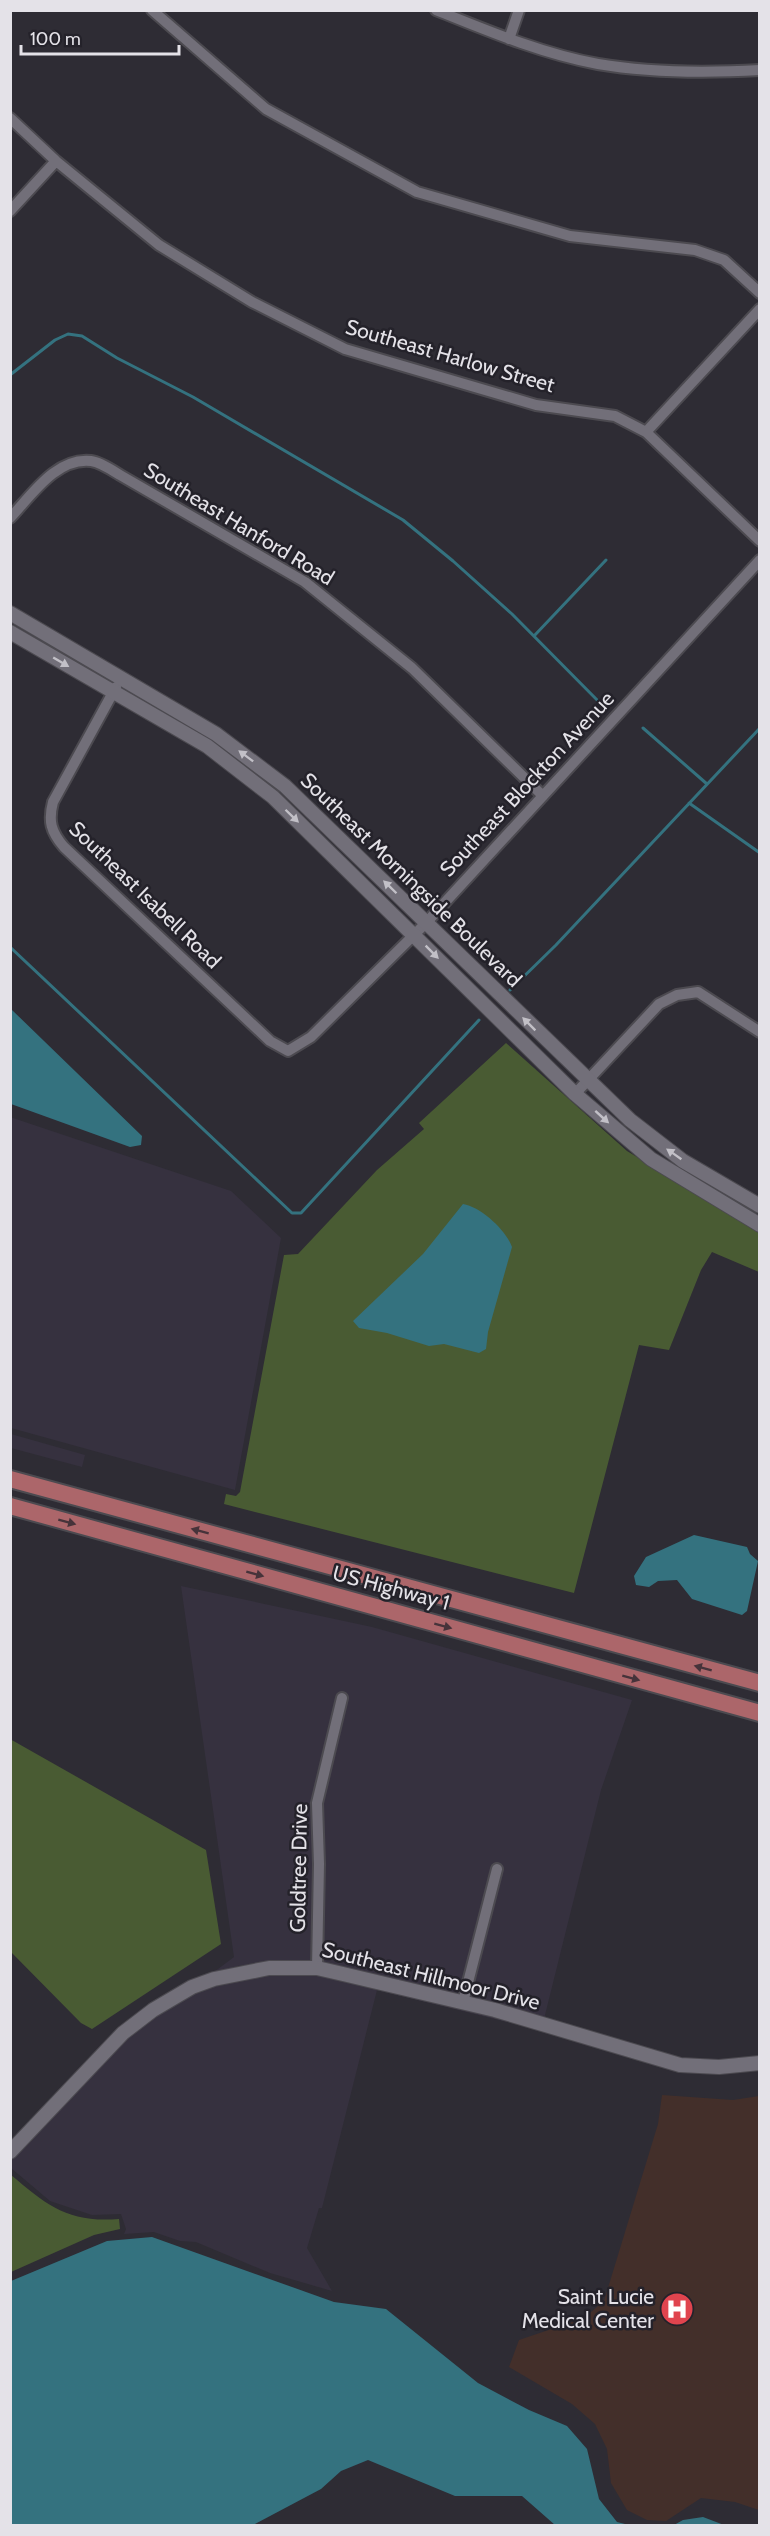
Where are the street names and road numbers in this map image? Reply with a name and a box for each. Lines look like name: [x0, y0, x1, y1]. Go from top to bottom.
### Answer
street label: Southeast Harlow Street: [343, 314, 557, 397]
street label: Southeast Hanford Road: [140, 457, 339, 590]
street label: Southeast Blockton Avenue: [434, 686, 619, 881]
street label: Southeast Morningside Boulevard: [296, 767, 527, 992]
street label: Southeast Isabell Road: [64, 816, 226, 973]
street label: US Highway 1: [330, 1560, 452, 1615]
street label: Goldtree Drive: [285, 1803, 312, 1933]
street label: Southeast Hillmoor Drive: [320, 1936, 543, 2015]

